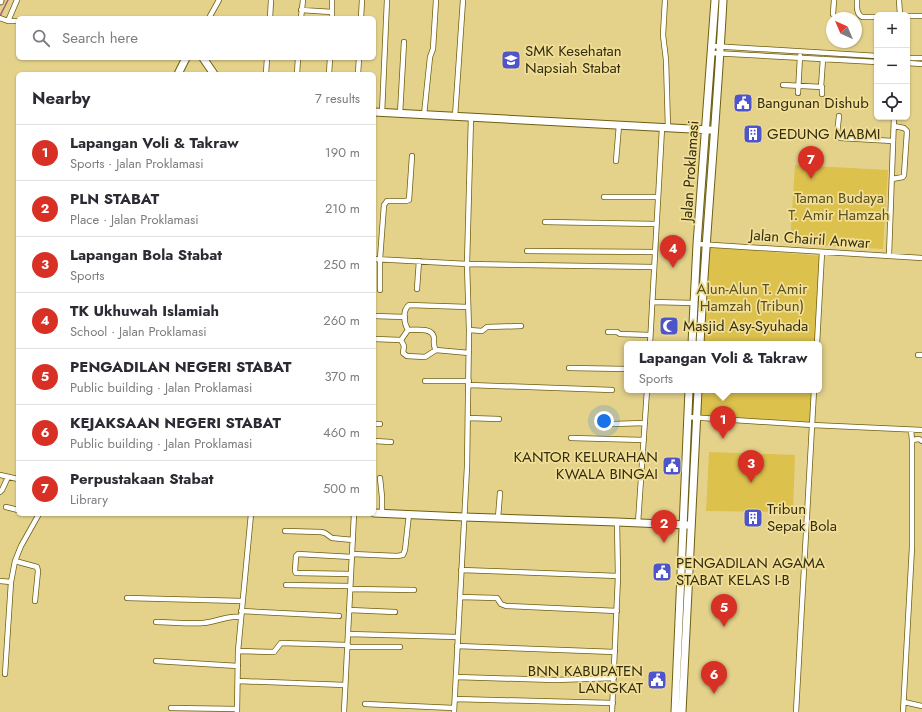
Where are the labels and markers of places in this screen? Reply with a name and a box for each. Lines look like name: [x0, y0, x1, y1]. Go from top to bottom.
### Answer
place label: SMK Kesehatan Napsiah Stabat: [525, 40, 622, 79]
school or university icon: SMK Kesehatan Napsiah Stabat: [500, 49, 522, 71]
public building icon: Bangunan Dishub: [732, 92, 754, 114]
place label: Bangunan Dishub: [757, 92, 869, 114]
building icon: GEDUNG MABMI: [742, 123, 764, 145]
place label: GEDUNG MABMI: [767, 123, 880, 145]
pin: 7: [798, 146, 824, 179]
pin: 4: [660, 235, 686, 268]
mosque icon: Masjid Asy-Syuhada: [658, 315, 680, 337]
place label: Masjid Asy-Syuhada: [683, 315, 808, 337]
pin: 1: [710, 406, 736, 439]
place label: KANTOR KELURAHAN KWALA BINGAI: [514, 446, 658, 485]
pin: 3: [738, 450, 764, 483]
public building icon: KANTOR KELURAHAN KWALA BINGAI: [661, 455, 683, 477]
place label: Tribun Sepak Bola: [767, 498, 837, 537]
building icon: Tribun Sepak Bola: [742, 507, 764, 529]
pin: 2: [651, 510, 677, 543]
place label: PENGADILAN AGAMA STABAT KELAS I-B: [676, 552, 825, 591]
public building icon: PENGADILAN AGAMA STABAT KELAS I-B: [651, 561, 673, 583]
pin: 5: [711, 594, 737, 627]
place label: BNN KABUPATEN LANGKAT: [528, 660, 643, 699]
pin: 6: [701, 661, 727, 694]
public building icon: BNN KABUPATEN LANGKAT: [646, 669, 668, 691]

